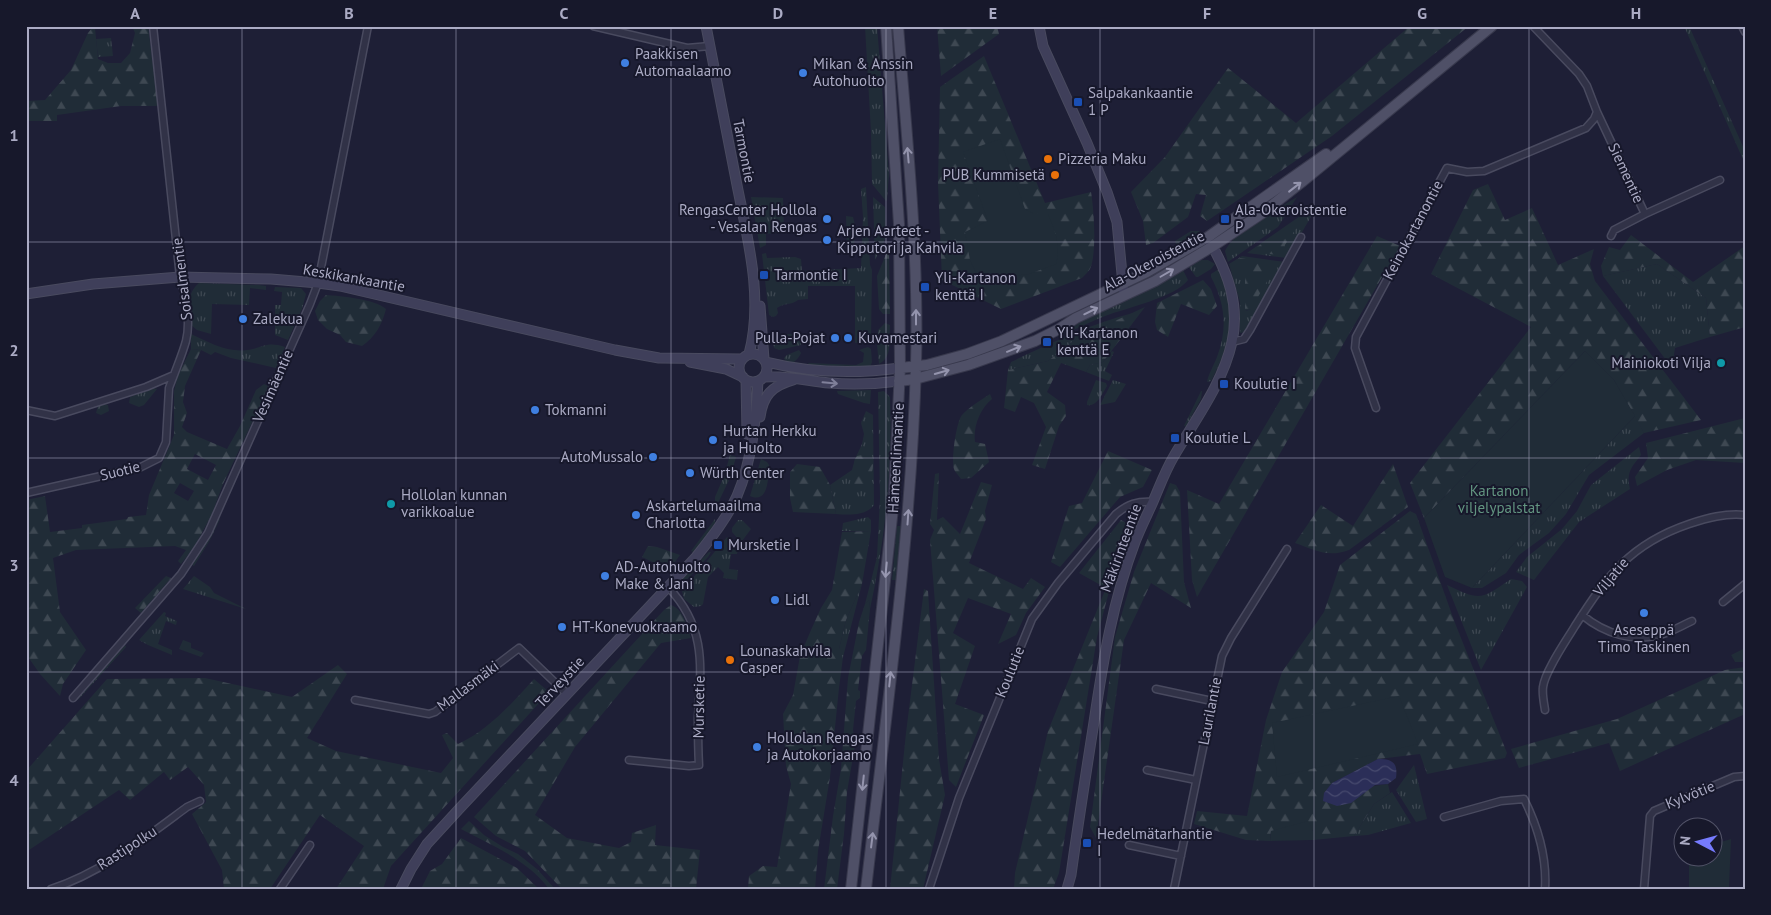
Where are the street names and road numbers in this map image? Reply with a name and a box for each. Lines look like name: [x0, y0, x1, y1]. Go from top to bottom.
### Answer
street label: Tarmontie: [729, 117, 760, 184]
street label: Siementie: [1604, 140, 1649, 206]
street label: Keinokartanontie: [1378, 177, 1447, 283]
street label: Ala-Okeroistentie: [1100, 226, 1208, 295]
street label: Soisalmentie: [167, 237, 196, 321]
street label: Keskikankaantie: [302, 259, 407, 296]
street label: Vesimäentie: [248, 346, 297, 426]
street label: Hämeenlinnantie: [883, 402, 908, 513]
street label: Suotie: [98, 456, 142, 485]
street label: Mäkirinteentie: [1096, 501, 1145, 595]
street label: Viljatie: [1588, 553, 1632, 601]
street label: Koulutie: [991, 643, 1028, 700]
street label: Terveystie: [531, 652, 588, 711]
street label: Mallasmäki: [433, 656, 502, 715]
street label: Mursketie: [688, 675, 709, 739]
street label: Laurilantie: [1194, 675, 1225, 747]
street label: Kylvötie: [1662, 776, 1717, 813]
street label: Rastipolku: [93, 821, 160, 874]

